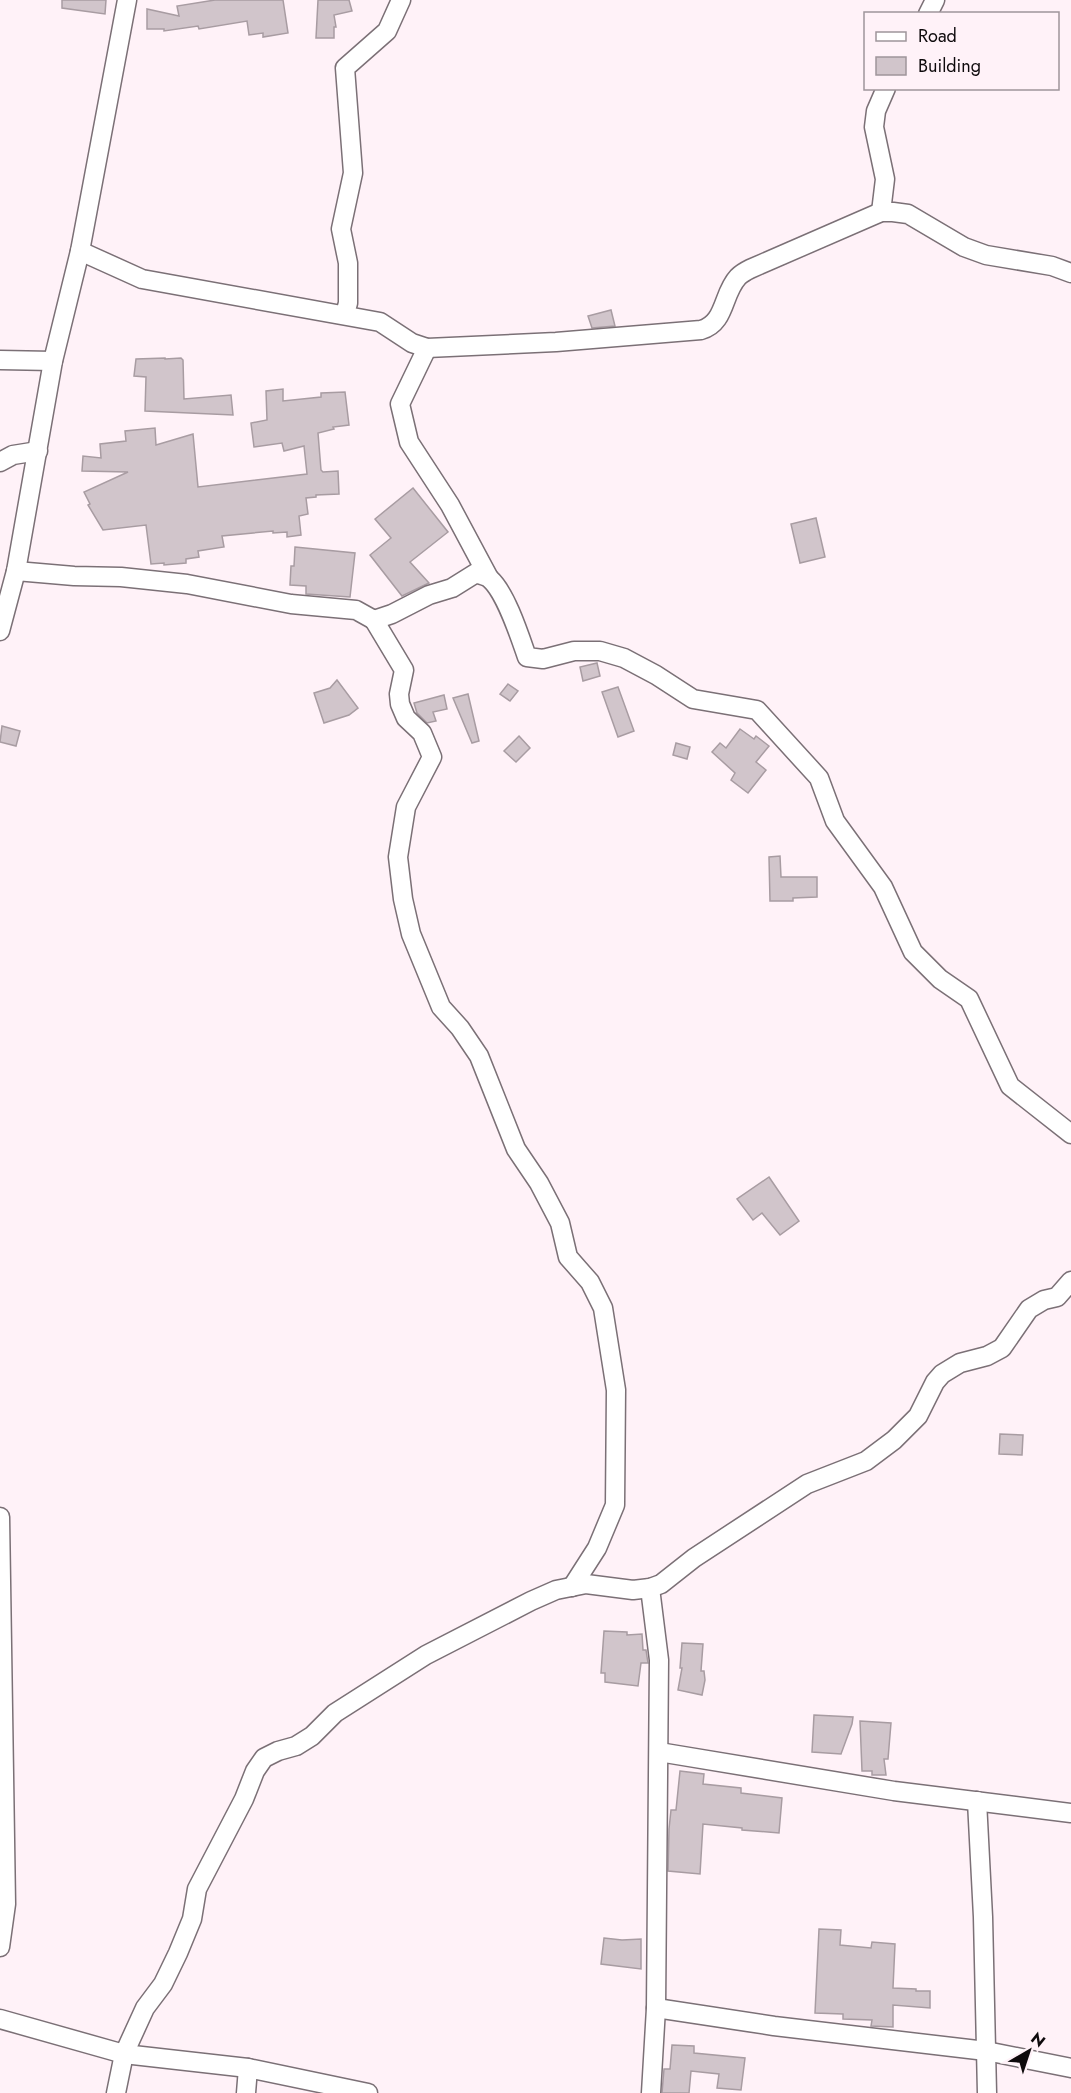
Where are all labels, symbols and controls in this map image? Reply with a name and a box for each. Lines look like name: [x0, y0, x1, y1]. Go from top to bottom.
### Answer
legend: [864, 12, 1059, 90]
text: Road: [918, 23, 957, 49]
text: Building: [918, 53, 981, 79]
north arrow: [999, 2021, 1059, 2081]
text: N: [1026, 2027, 1050, 2053]

